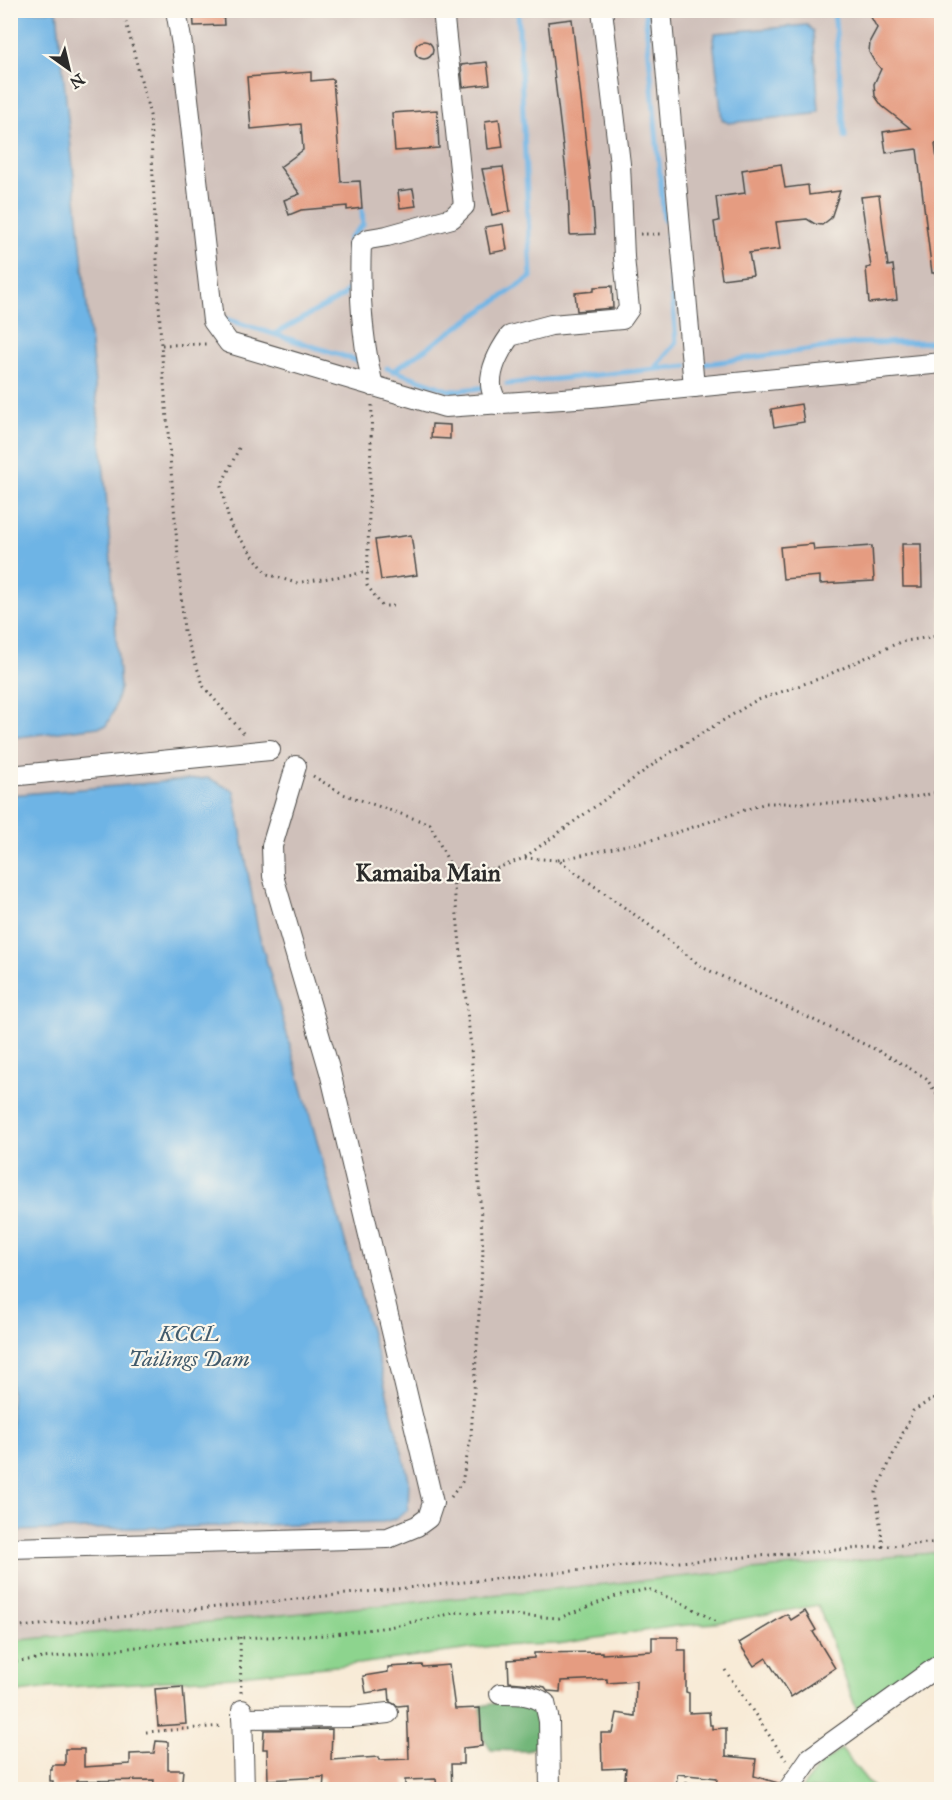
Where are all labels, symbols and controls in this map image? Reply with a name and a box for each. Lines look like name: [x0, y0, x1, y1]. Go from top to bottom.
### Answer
north arrow: [39, 39, 99, 99]
text: N: [66, 69, 88, 93]
district label: Kamaiba Main: [355, 858, 501, 888]
water label: KCCL Tailings Dam: [128, 1320, 250, 1372]

